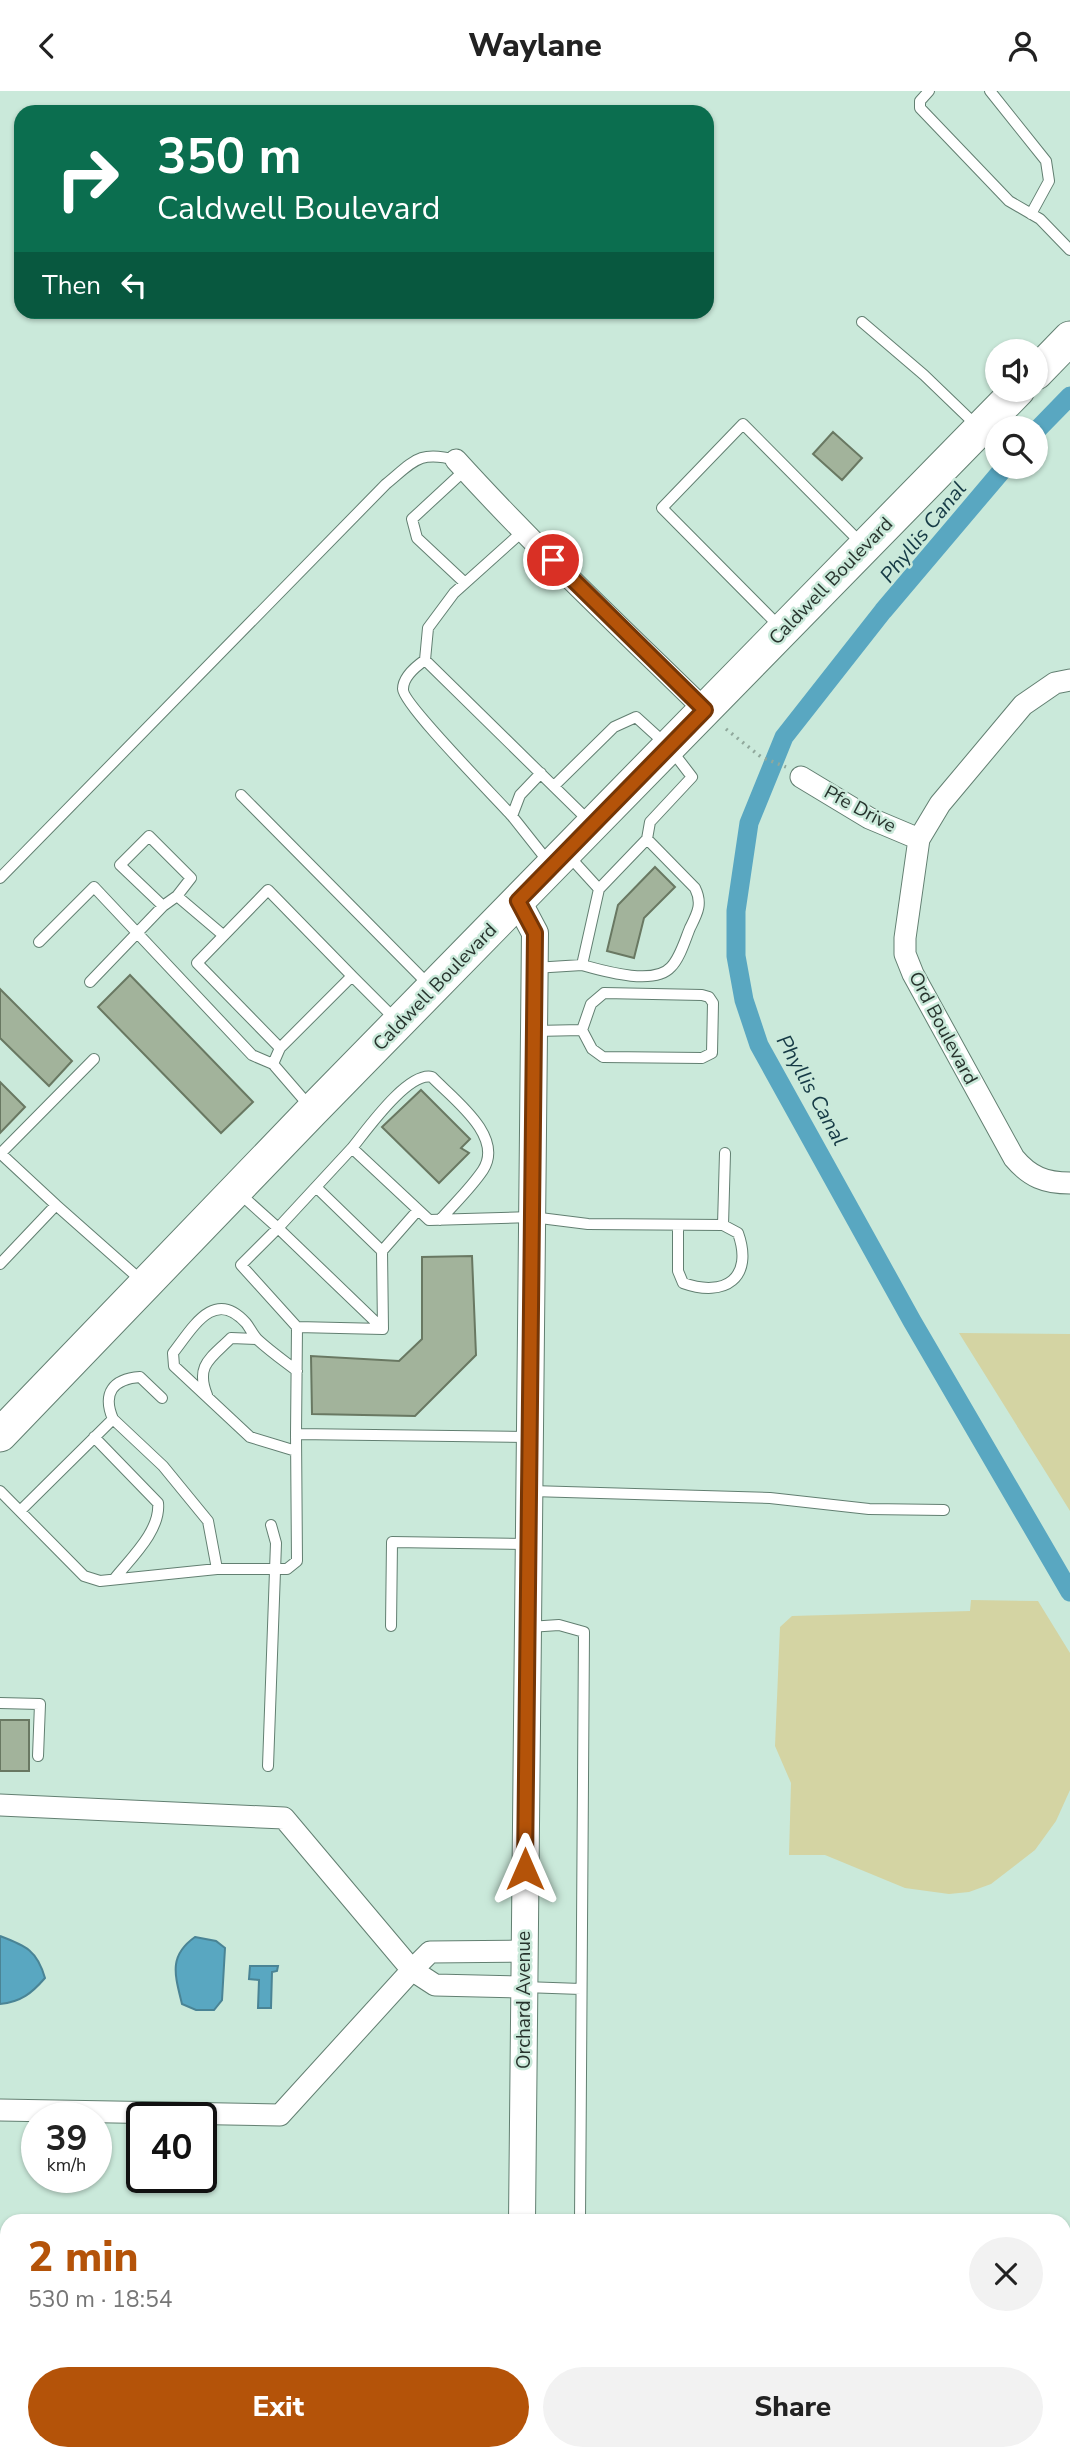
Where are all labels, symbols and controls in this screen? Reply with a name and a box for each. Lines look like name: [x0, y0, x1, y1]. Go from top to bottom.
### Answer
text: Waylane: [468, 24, 602, 67]
icon: back: [28, 27, 66, 65]
icon: person: [1004, 27, 1042, 65]
text: 350 m: [157, 123, 301, 190]
icon: right: [42, 133, 133, 224]
text: Caldwell Boulevard: [157, 187, 440, 230]
icon: left: [115, 266, 153, 304]
text: Then: [42, 268, 101, 303]
map controls: [985, 339, 1048, 479]
button: sound: [985, 339, 1048, 402]
button: search: [985, 416, 1048, 479]
water label: Phyllis Canal: [873, 475, 973, 589]
street label: Caldwell Boulevard: [763, 511, 899, 651]
pin: [523, 530, 583, 590]
icon: arrive: [534, 541, 572, 579]
street label: Pfe Drive: [819, 779, 901, 839]
street label: Caldwell Boulevard: [367, 917, 503, 1057]
street label: Ord Boulevard: [902, 967, 984, 1089]
water label: Phyllis Canal: [770, 1029, 854, 1151]
position arrow: [488, 1832, 562, 1906]
street label: Orchard Avenue: [511, 1931, 537, 2069]
speed limit sign: 40: [126, 2102, 217, 2193]
text: 39: [45, 2115, 88, 2162]
text: km/h: [47, 2153, 86, 2177]
text: 2 min: [28, 2229, 138, 2286]
button: close: [969, 2237, 1043, 2311]
text: 530 m · 18:54: [28, 2284, 173, 2315]
button: Exit: [28, 2367, 529, 2447]
button: Share: [543, 2367, 1043, 2447]

